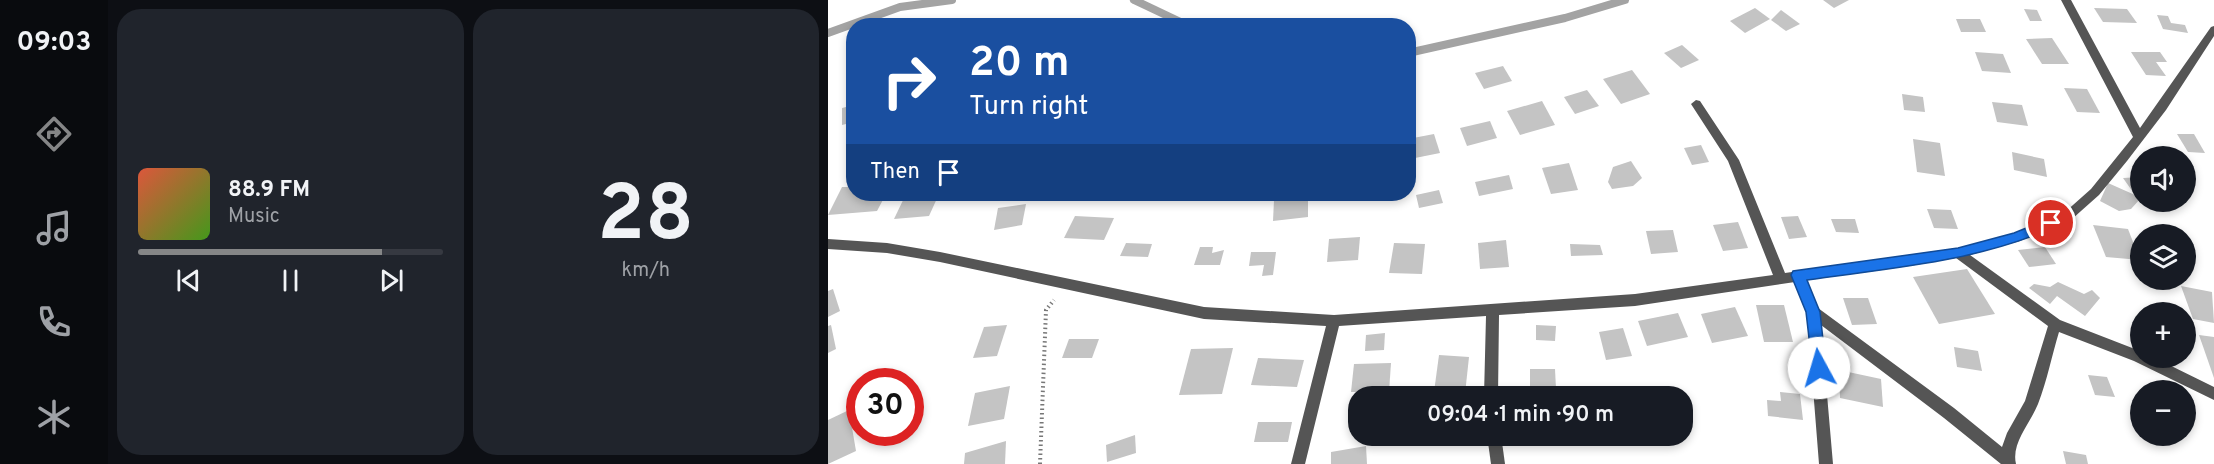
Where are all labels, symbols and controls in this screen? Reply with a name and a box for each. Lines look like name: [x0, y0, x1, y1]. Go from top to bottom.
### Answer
text: 09:03: [17, 26, 91, 60]
text: 20 m: [969, 38, 1070, 91]
icon: right: [870, 42, 948, 120]
text: Turn right: [969, 90, 1088, 124]
icon: directions: [33, 113, 75, 155]
map controls: [2130, 146, 2196, 446]
button: sound: [2130, 146, 2196, 212]
icon: arrive: [932, 156, 965, 189]
text: Then: [870, 159, 920, 186]
text: 28: [597, 169, 694, 268]
text: 88.9 FM: [228, 177, 310, 204]
pin: [2025, 197, 2076, 248]
text: Music: [228, 204, 280, 230]
icon: arrive: [2034, 206, 2067, 239]
icon: music: [33, 207, 75, 249]
button: layers: [2130, 224, 2196, 290]
text: km/h: [621, 258, 670, 284]
icon: previous: [172, 264, 205, 297]
icon: pause: [274, 264, 307, 297]
icon: next: [375, 264, 408, 297]
icon: phone: [33, 301, 75, 343]
button: +: [2130, 302, 2196, 368]
position arrow: [1787, 336, 1851, 400]
speed limit sign: 30: [846, 368, 924, 446]
button: −: [2130, 380, 2196, 446]
icon: climate: [33, 396, 75, 438]
text: 09:04 · 1 min · 90 m: [1427, 402, 1614, 429]

